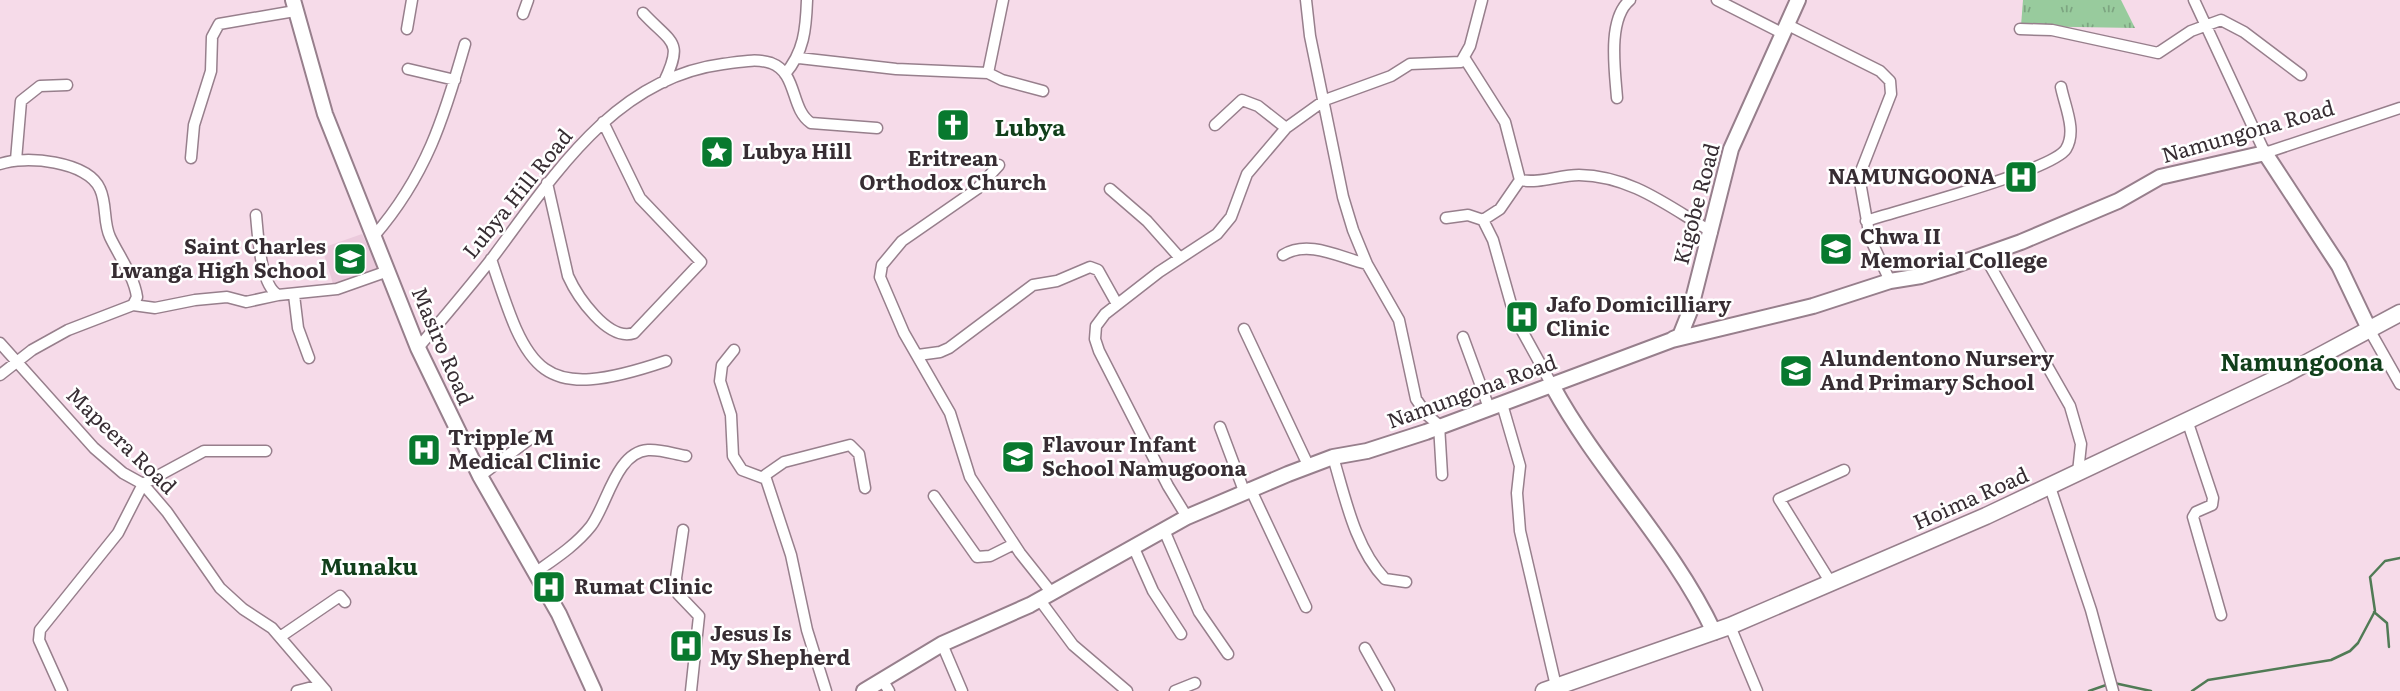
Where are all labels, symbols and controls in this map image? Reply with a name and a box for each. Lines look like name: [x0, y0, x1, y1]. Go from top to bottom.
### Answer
street label: Namungona Road: [2157, 90, 2337, 169]
church icon: Eritrean Orthodox Church: [934, 106, 972, 144]
district label: Lubya: [994, 109, 1066, 143]
street label: Lubya Hill Road: [454, 121, 578, 264]
place icon: Lubya Hill: [698, 133, 736, 171]
place label: Lubya Hill: [742, 134, 852, 165]
street label: Kigobe Road: [1663, 139, 1726, 268]
place label: Eritrean Orthodox Church: [859, 141, 1047, 196]
hospital icon: NAMUNGOONA: [2002, 158, 2040, 196]
place label: NAMUNGOONA: [1828, 159, 1996, 190]
place label: Chwa II Memorial College: [1860, 219, 2048, 274]
place label: Saint Charles Lwanga High School: [110, 229, 326, 284]
school or university icon: Chwa II Memorial College: [1817, 230, 1855, 268]
school or university icon: Saint Charles Lwanga High School: [331, 240, 369, 278]
street label: Masiro Road: [406, 281, 483, 409]
place label: Jafo Domicilliary Clinic: [1546, 287, 1732, 342]
hospital icon: Jafo Domicilliary Clinic: [1503, 298, 1541, 336]
place label: Alundentono Nursery And Primary School: [1820, 341, 2054, 396]
district label: Namungoona: [2220, 343, 2384, 378]
street label: Namungona Road: [1382, 345, 1560, 435]
school or university icon: Alundentono Nursery And Primary School: [1777, 352, 1815, 390]
street label: Mapeera Road: [61, 378, 185, 500]
place label: Tripple M Medical Clinic: [448, 420, 601, 475]
place label: Flavour Infant School Namugoona: [1042, 427, 1248, 482]
hospital icon: Tripple M Medical Clinic: [405, 431, 443, 469]
school or university icon: Flavour Infant School Namugoona: [999, 438, 1037, 476]
street label: Hoima Road: [1907, 457, 2033, 536]
district label: Munaku: [320, 548, 418, 582]
hospital icon: Rumat Clinic: [530, 568, 568, 606]
place label: Rumat Clinic: [574, 569, 713, 600]
place label: Jesus Is My Shepherd: [710, 616, 850, 671]
hospital icon: Jesus Is My Shepherd: [667, 627, 705, 665]

